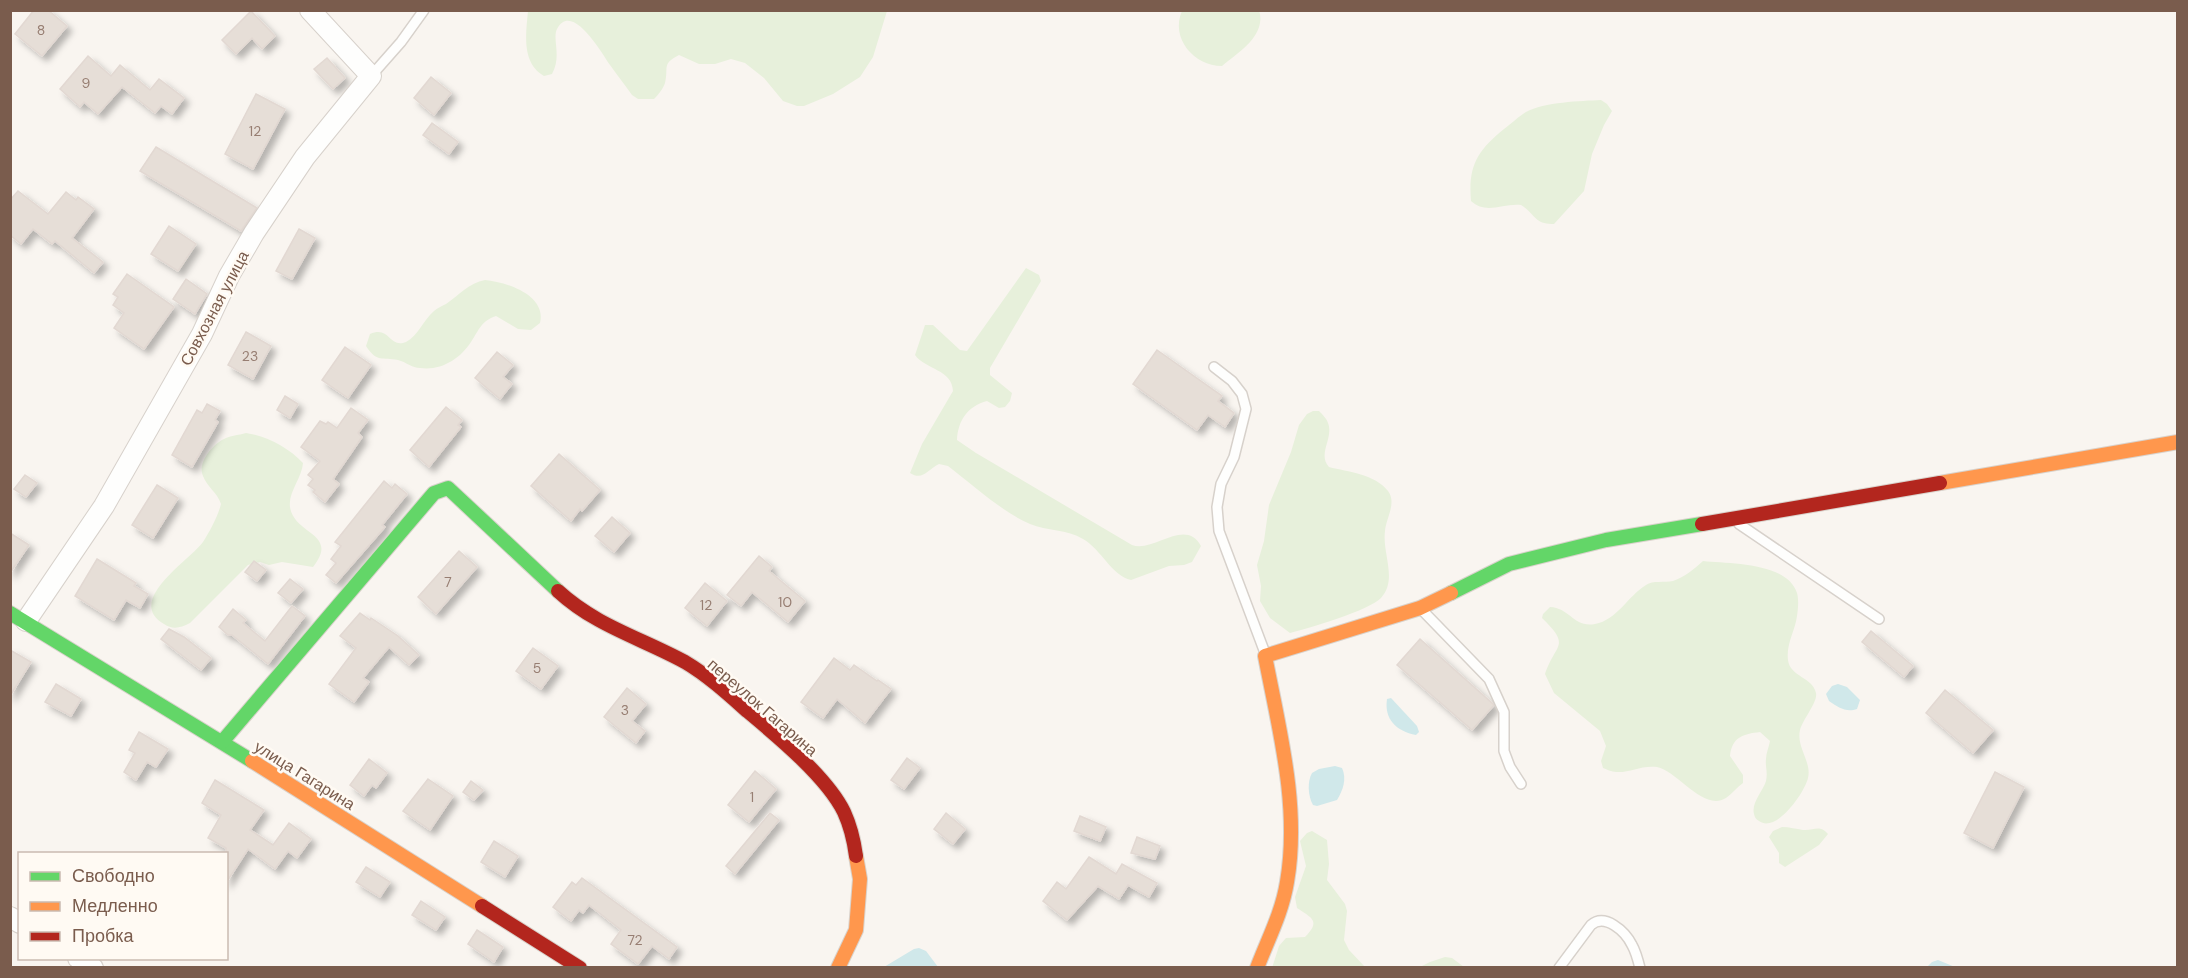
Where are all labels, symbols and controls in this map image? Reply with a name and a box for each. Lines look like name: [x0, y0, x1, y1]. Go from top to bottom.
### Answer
house number: 8: [37, 21, 45, 39]
house number: 9: [82, 74, 91, 92]
house number: 12: [249, 122, 261, 140]
street label: Совхозная улица: [175, 247, 254, 369]
house number: 23: [242, 347, 258, 365]
house number: 7: [444, 573, 452, 591]
house number: 10: [778, 593, 792, 611]
house number: 12: [700, 596, 712, 614]
street label: переулок Гагарина: [703, 654, 822, 761]
house number: 5: [533, 659, 541, 677]
house number: 3: [621, 701, 629, 719]
street label: улица Гагарина: [250, 736, 359, 815]
house number: 1: [750, 788, 754, 806]
legend: [18, 852, 228, 960]
text: Свободно: [72, 864, 155, 888]
text: Медленно: [72, 894, 158, 918]
text: Пробка: [72, 924, 135, 948]
house number: 72: [627, 931, 643, 949]

